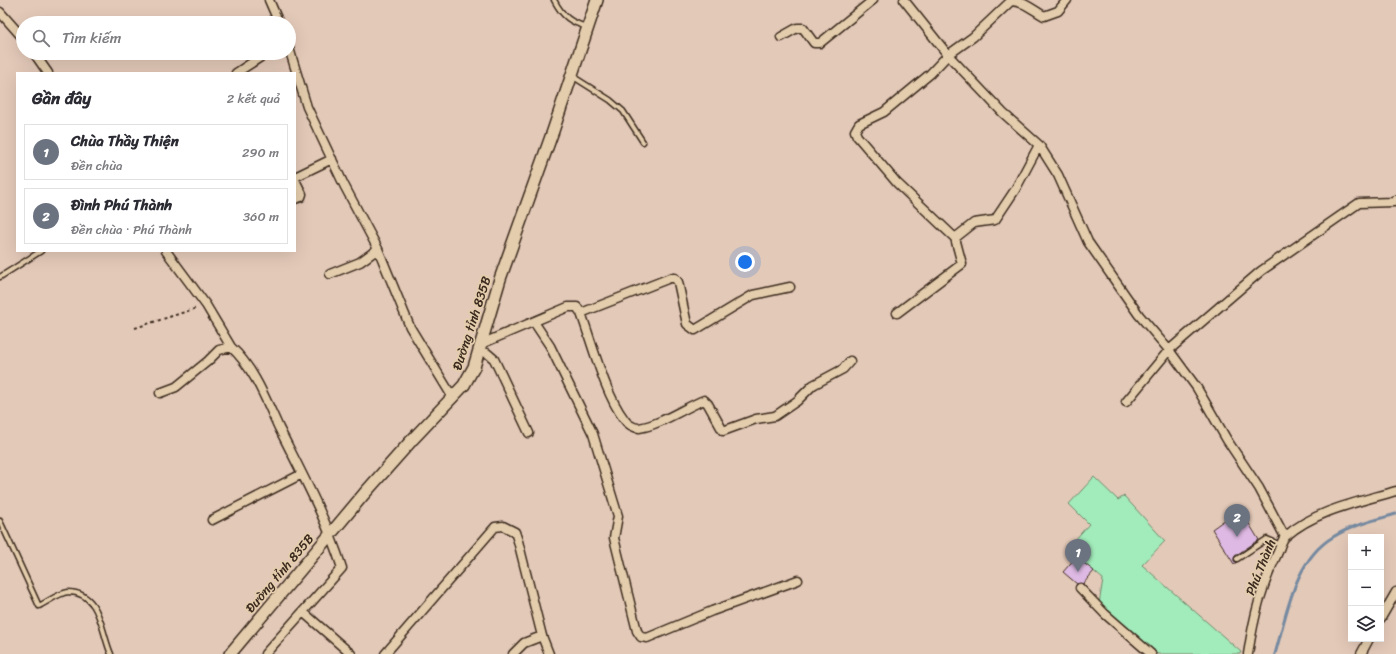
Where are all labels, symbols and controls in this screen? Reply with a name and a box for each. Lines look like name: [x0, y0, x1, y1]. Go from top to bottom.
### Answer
search box: [16, 16, 296, 60]
text: Tìm kiếm: [62, 25, 121, 51]
icon: search: [30, 27, 52, 49]
text: Gần đây: [32, 83, 91, 113]
text: 2 kết quả: [227, 87, 280, 110]
text: Chùa Thầy Thiện: [71, 128, 179, 154]
text: 1: [43, 141, 49, 164]
text: 290 m: [242, 141, 279, 164]
text: Đền chùa: [71, 154, 123, 177]
text: Đình Phú Thành: [71, 192, 172, 218]
text: 2: [42, 205, 50, 228]
text: 360 m: [243, 205, 279, 228]
text: Đền chùa · Phú Thành: [71, 218, 192, 241]
your location: [735, 252, 755, 272]
street label: Đường tỉnh 835B: [445, 273, 497, 373]
pin: 2: [1224, 504, 1250, 537]
street label: Đường tỉnh 835B: [239, 529, 320, 618]
map controls: [1348, 534, 1384, 642]
button: +: [1348, 534, 1384, 570]
street label: Phú Thành: [1239, 535, 1282, 599]
pin: 1: [1065, 539, 1091, 572]
button: −: [1348, 570, 1384, 606]
button: layers: [1348, 606, 1384, 642]

